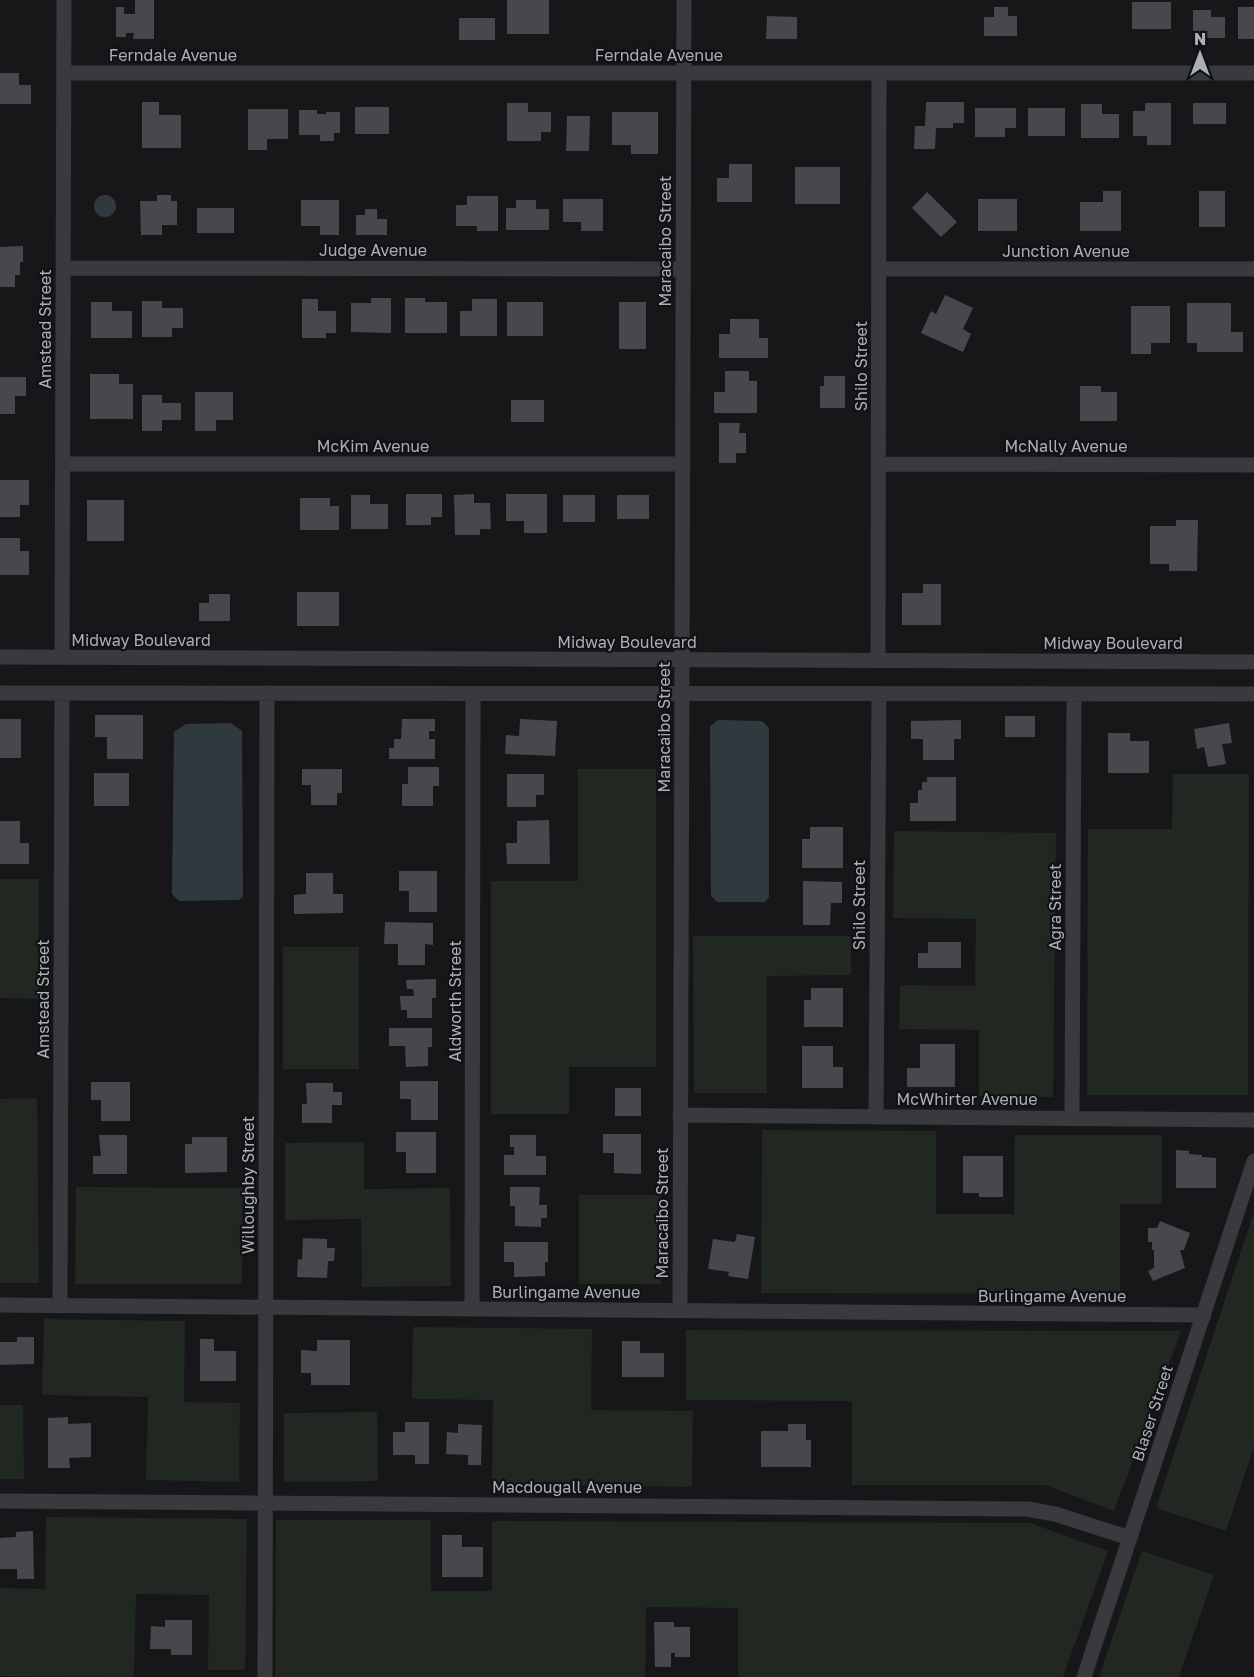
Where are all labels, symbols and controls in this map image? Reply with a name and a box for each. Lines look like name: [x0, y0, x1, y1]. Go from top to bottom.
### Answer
north arrow: [1170, 24, 1230, 84]
text: N: [1194, 29, 1206, 49]
street label: Ferndale Avenue: [109, 45, 237, 65]
street label: Ferndale Avenue: [595, 45, 723, 65]
street label: Maracaibo Street: [655, 176, 675, 306]
street label: Judge Avenue: [319, 240, 427, 260]
street label: Junction Avenue: [1002, 241, 1130, 261]
street label: Amstead Street: [35, 269, 55, 389]
street label: Shilo Street: [851, 321, 871, 411]
street label: McKim Avenue: [317, 436, 429, 456]
street label: McNally Avenue: [1004, 436, 1128, 456]
street label: Midway Boulevard: [71, 630, 211, 650]
street label: Midway Boulevard: [557, 632, 697, 652]
street label: Midway Boulevard: [1043, 633, 1183, 653]
street label: Maracaibo Street: [654, 662, 674, 792]
street label: Shilo Street: [849, 860, 869, 950]
street label: Agra Street: [1045, 864, 1065, 950]
street label: Amstead Street: [33, 939, 53, 1059]
street label: Aldworth Street: [445, 940, 465, 1062]
street label: McWhirter Avenue: [897, 1089, 1037, 1109]
street label: Willoughby Street: [238, 1116, 258, 1254]
street label: Maracaibo Street: [652, 1148, 672, 1278]
street label: Burlingame Avenue: [492, 1282, 640, 1302]
street label: Burlingame Avenue: [978, 1286, 1126, 1306]
street label: Blaser Street: [1127, 1362, 1177, 1464]
street label: Macdougall Avenue: [492, 1477, 642, 1497]

